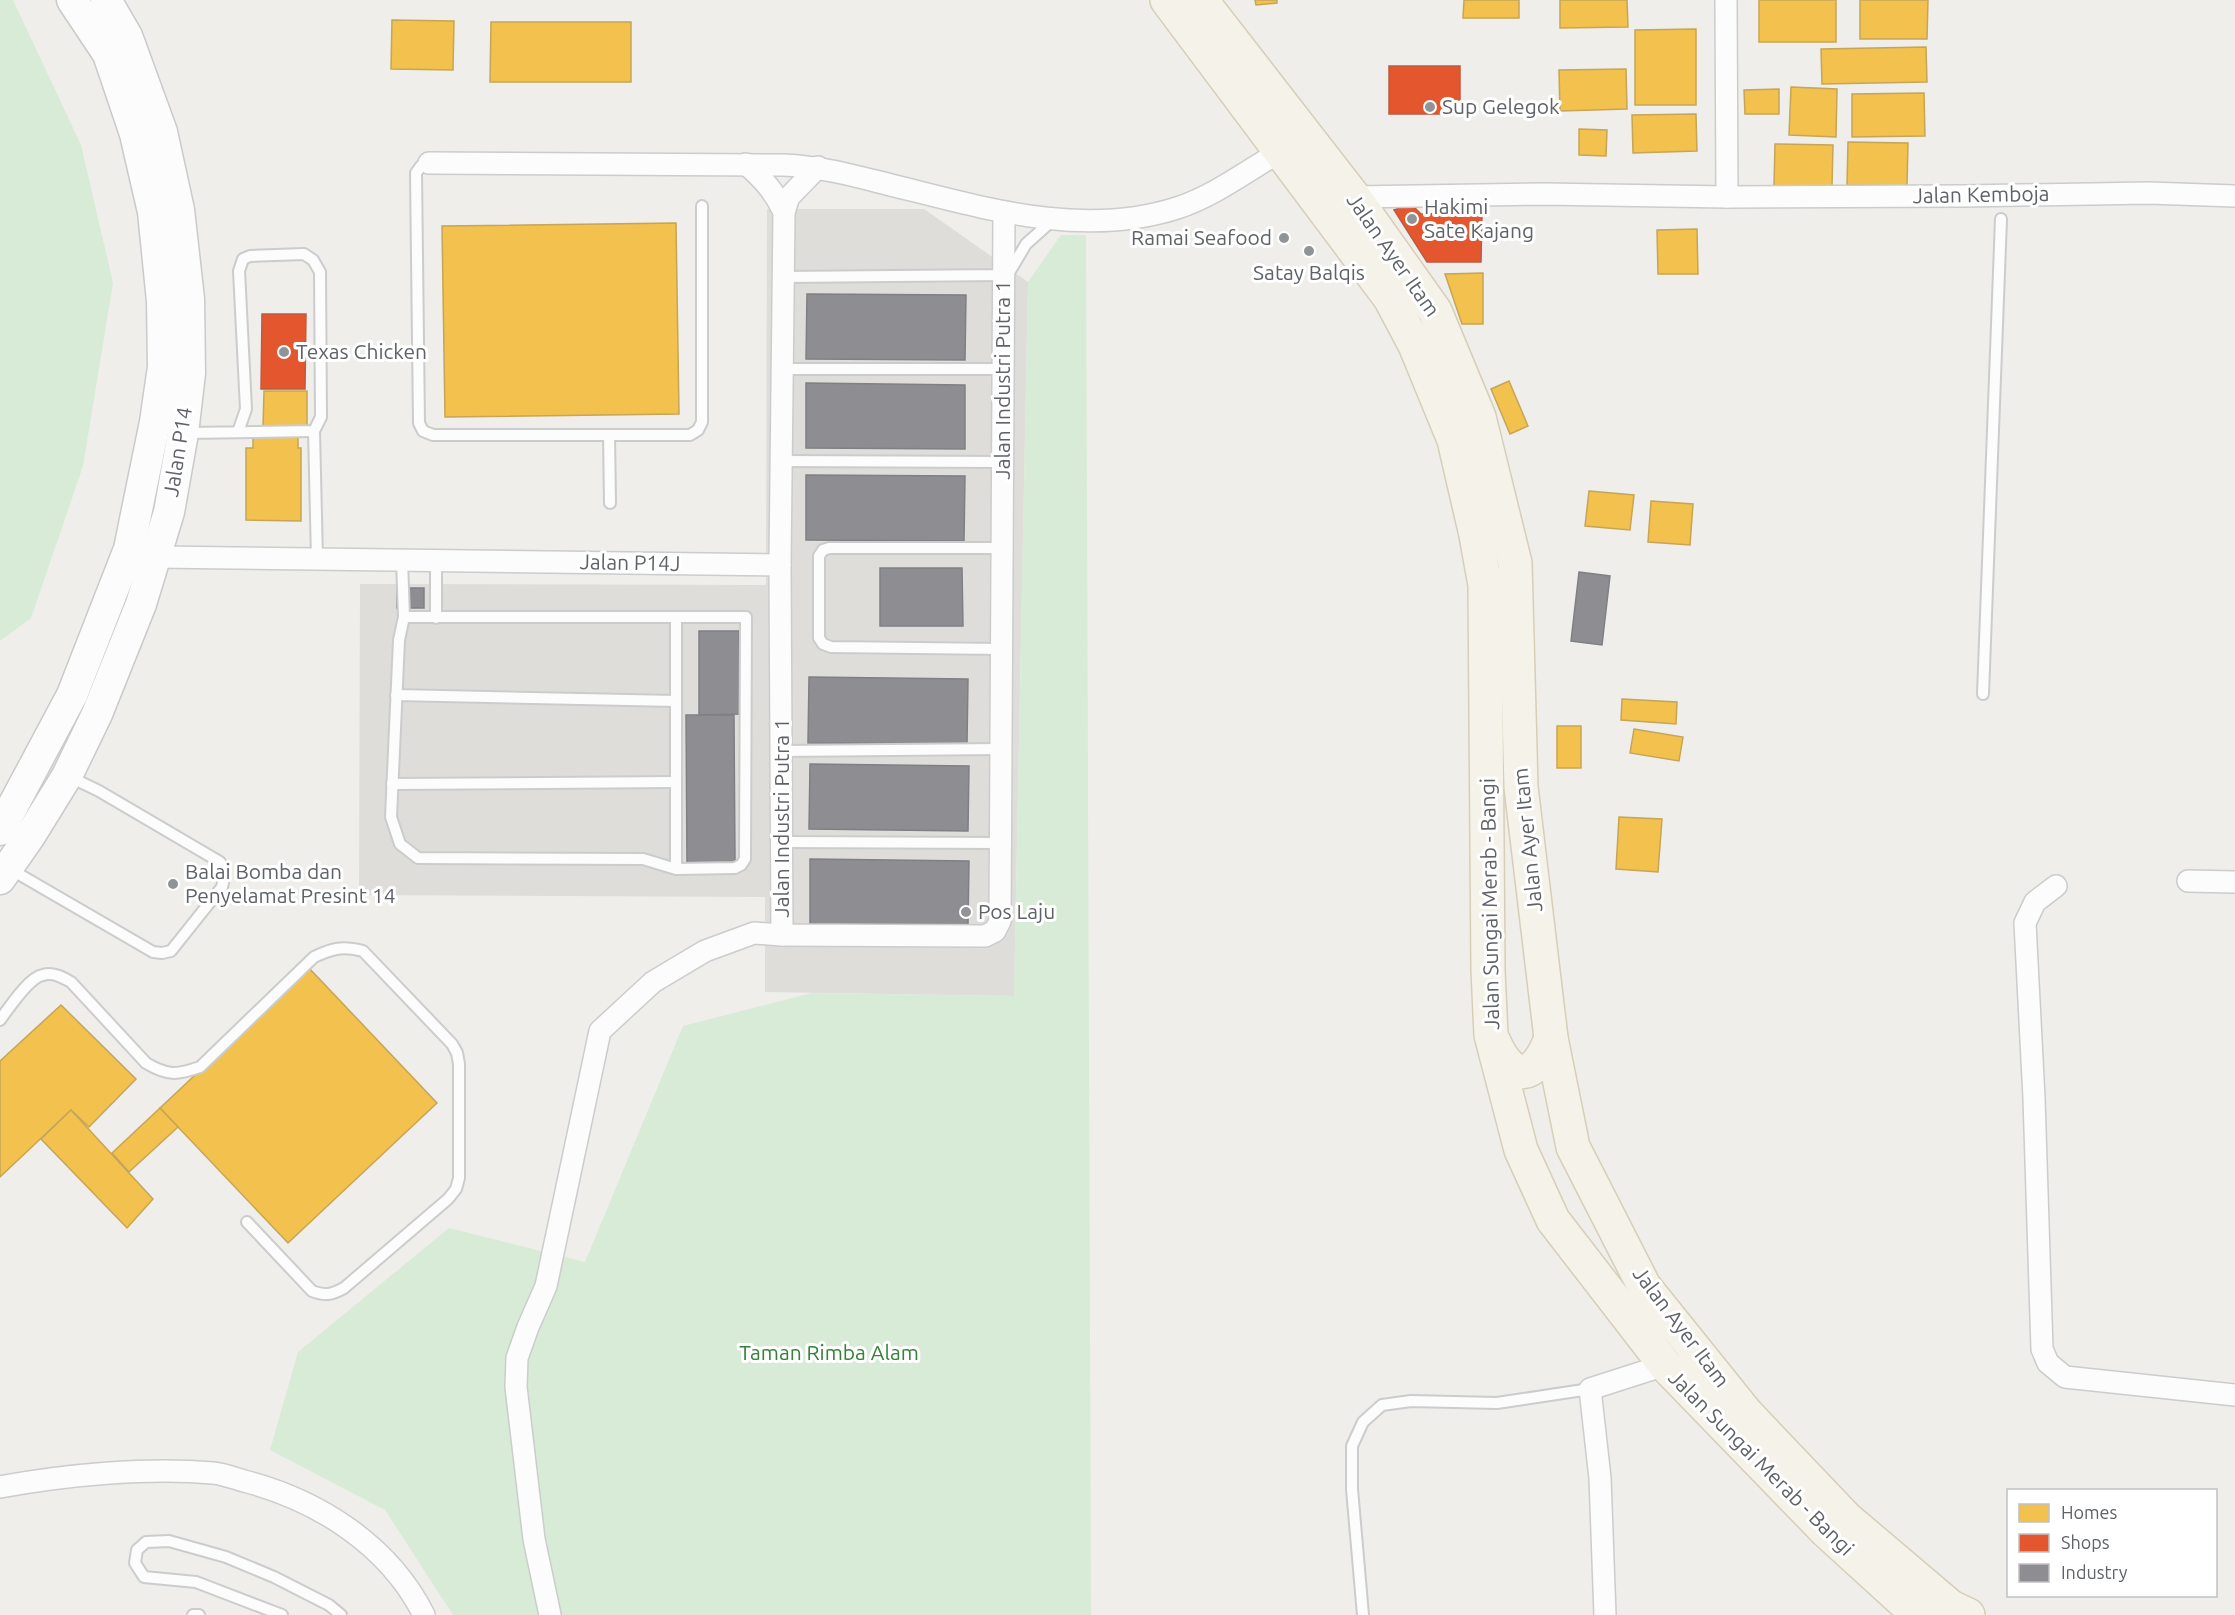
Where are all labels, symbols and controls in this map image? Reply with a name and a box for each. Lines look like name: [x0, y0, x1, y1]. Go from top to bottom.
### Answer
place label: Sup Gelegok: [1442, 94, 1560, 118]
marker: Sup Gelegok: [1423, 100, 1437, 114]
street label: Jalan Kemboja: [1912, 181, 2050, 207]
street label: Jalan Ayer Itam: [1342, 188, 1445, 321]
place label: Hakimi Sate Kajang: [1424, 194, 1534, 242]
marker: Hakimi Sate Kajang: [1405, 212, 1419, 226]
place label: Ramai Seafood: [1131, 225, 1272, 249]
marker: Ramai Seafood: [1277, 231, 1291, 245]
marker: Satay Balqis: [1302, 244, 1316, 258]
place label: Satay Balqis: [1253, 260, 1365, 284]
street label: Jalan Industri Putra 1: [990, 280, 1014, 480]
place label: Texas Chicken: [296, 339, 427, 363]
marker: Texas Chicken: [277, 345, 291, 359]
street label: Jalan P14: [158, 405, 196, 498]
street label: Jalan P14J: [579, 549, 681, 575]
street label: Jalan Industri Putra 1: [769, 718, 793, 918]
street label: Jalan Ayer Itam: [1508, 767, 1547, 913]
street label: Jalan Sungai Merab - Bangi: [1475, 778, 1503, 1030]
place label: Balai Bomba dan Penyelamat Presint 14: [185, 859, 396, 907]
marker: Balai Bomba dan Penyelamat Presint 14: [166, 877, 180, 891]
place label: Pos Laju: [978, 899, 1055, 923]
marker: Pos Laju: [959, 905, 973, 919]
street label: Jalan Ayer Itam: [1629, 1261, 1735, 1391]
park label: Taman Rimba Alam: [739, 1340, 919, 1364]
street label: Jalan Sungai Merab - Bangi: [1664, 1365, 1859, 1560]
legend: [2007, 1489, 2217, 1597]
text: Homes: [2061, 1502, 2118, 1522]
text: Shops: [2061, 1532, 2110, 1552]
text: Industry: [2061, 1562, 2128, 1582]

